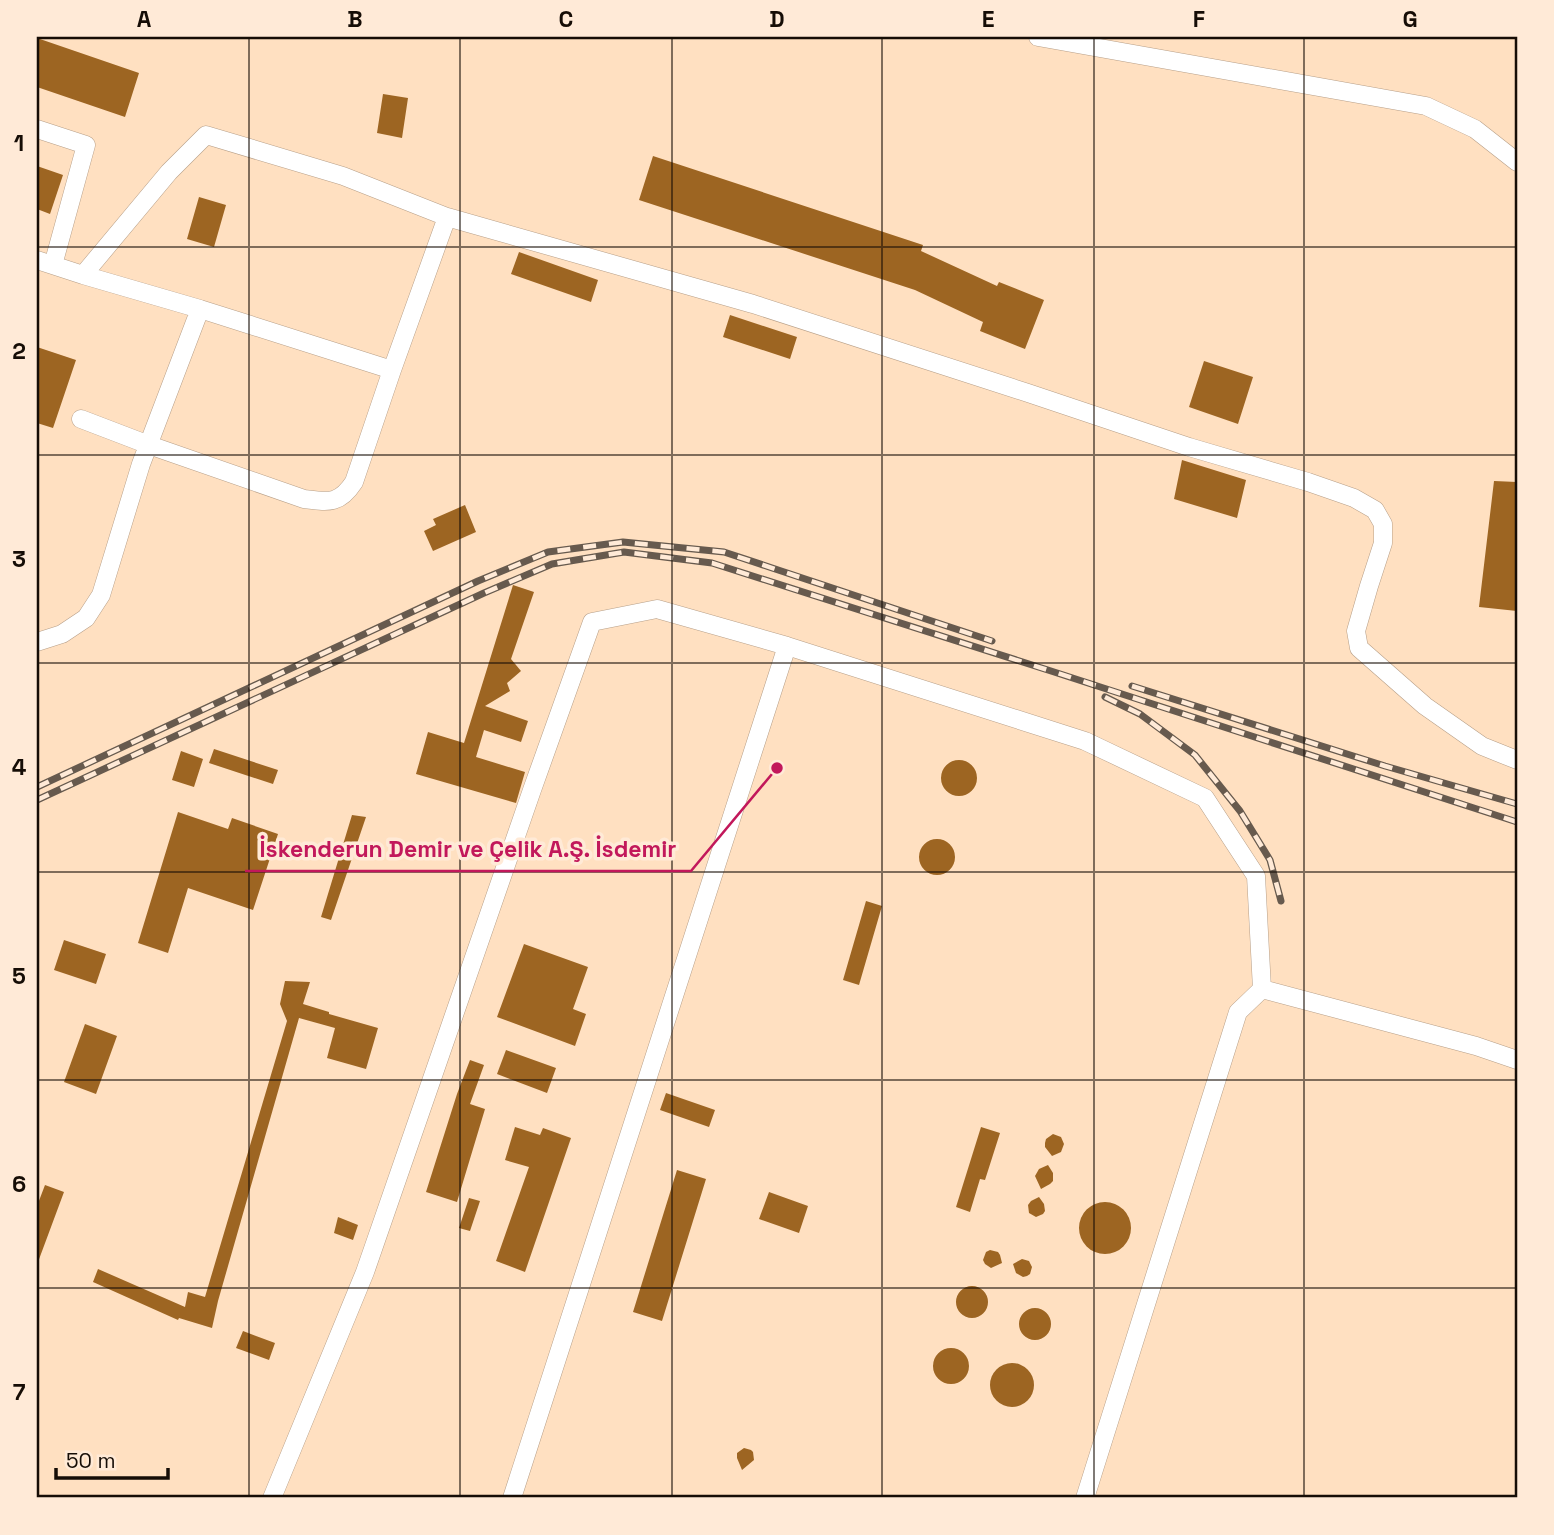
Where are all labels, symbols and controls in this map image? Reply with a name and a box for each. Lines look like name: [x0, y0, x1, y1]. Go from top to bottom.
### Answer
text: A: [137, 4, 152, 34]
text: B: [347, 4, 363, 34]
text: C: [559, 4, 573, 34]
text: D: [769, 4, 785, 34]
text: E: [982, 4, 994, 34]
text: F: [1193, 4, 1205, 34]
text: G: [1402, 4, 1418, 34]
text: 1: [14, 128, 24, 158]
text: 2: [12, 336, 26, 366]
text: 3: [12, 544, 26, 574]
text: 4: [12, 752, 27, 782]
callout: İskenderun Demir ve Çelik A.Ş. İsdemir: [245, 827, 691, 871]
text: İskenderun Demir ve Çelik A.Ş. İsdemir: [260, 834, 676, 864]
text: 5: [12, 961, 26, 991]
text: 6: [12, 1169, 26, 1199]
text: 7: [13, 1377, 26, 1407]
scale bar: [56, 1437, 168, 1481]
text: 50 m: [66, 1447, 116, 1474]

